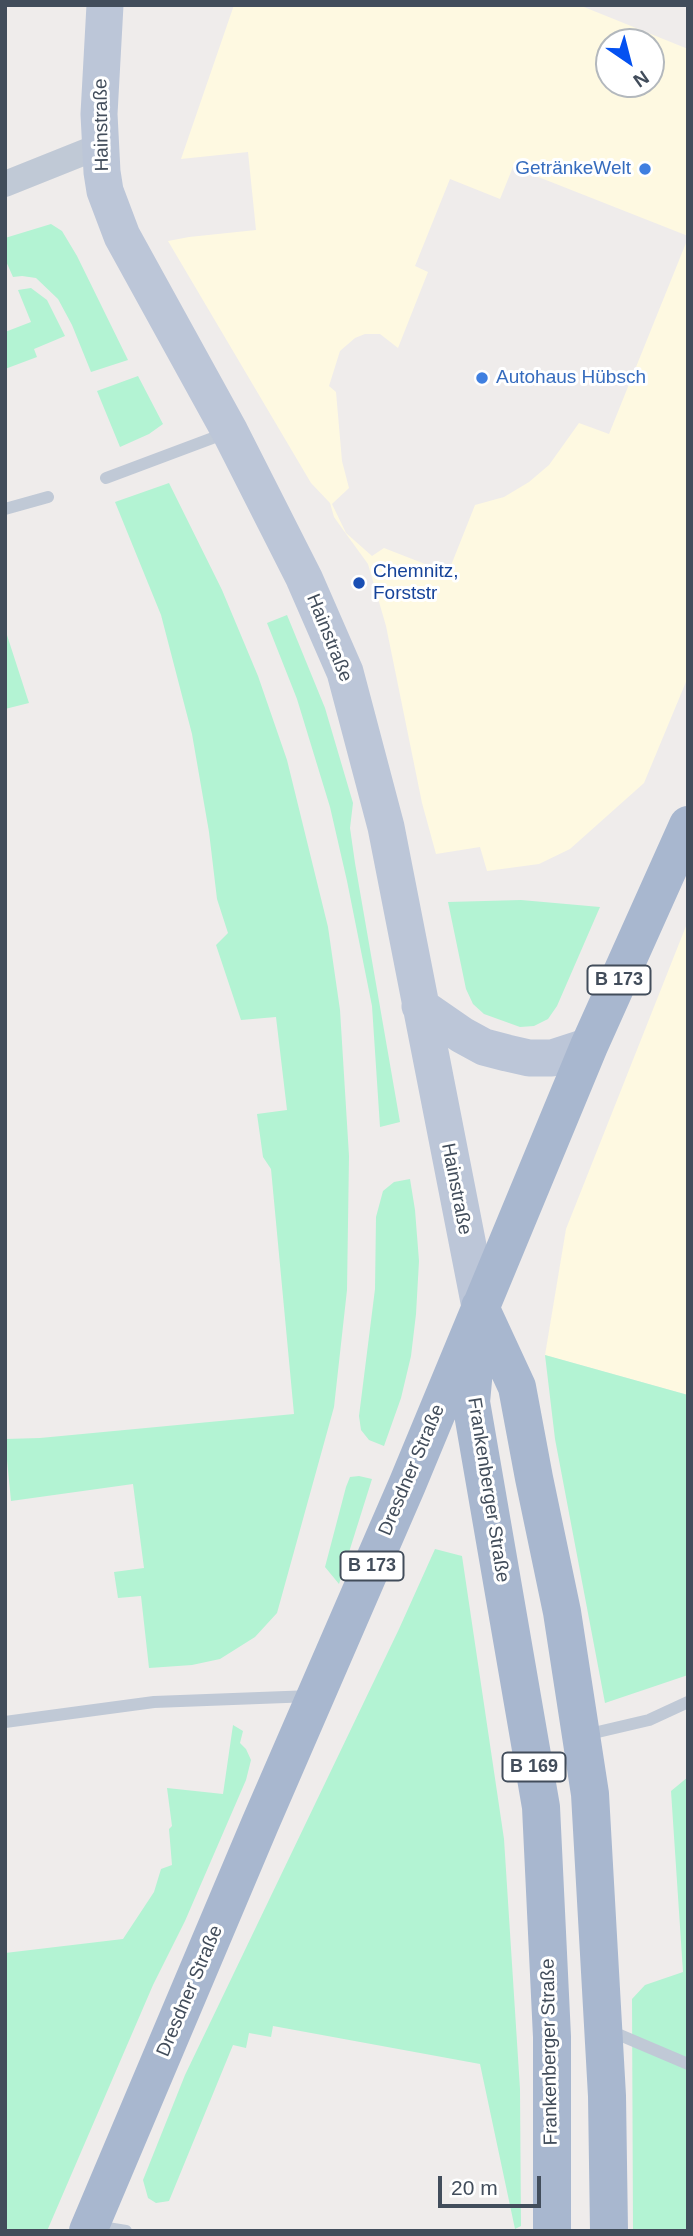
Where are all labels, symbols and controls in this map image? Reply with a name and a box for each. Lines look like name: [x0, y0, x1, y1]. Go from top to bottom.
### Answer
north arrow: [595, 28, 665, 98]
text: N: [630, 66, 653, 92]
street label: Hainstraße: [90, 78, 114, 172]
place label: GetränkeWelt: [515, 158, 631, 180]
marker: GetränkeWelt: [637, 161, 653, 177]
place label: Autohaus Hübsch: [496, 367, 646, 389]
marker: Autohaus Hübsch: [474, 370, 490, 386]
place label: Chemnitz, Forststr: [373, 561, 459, 605]
marker: Chemnitz, Forststr: [351, 575, 367, 591]
street label: Hainstraße: [301, 591, 357, 685]
road number: B 173: [588, 965, 650, 995]
street label: Hainstraße: [436, 1141, 476, 1237]
street label: Frankenberger Straße: [462, 1396, 514, 1584]
street label: Dresdner Straße: [374, 1401, 450, 1539]
road number: B 173: [340, 1552, 404, 1581]
road number: B 169: [503, 1752, 566, 1782]
street label: Dresdner Straße: [152, 1922, 228, 2060]
street label: Frankenberger Straße: [537, 1958, 563, 2146]
scale bar: [441, 2162, 544, 2206]
text: 20 m: [451, 2176, 498, 2199]

